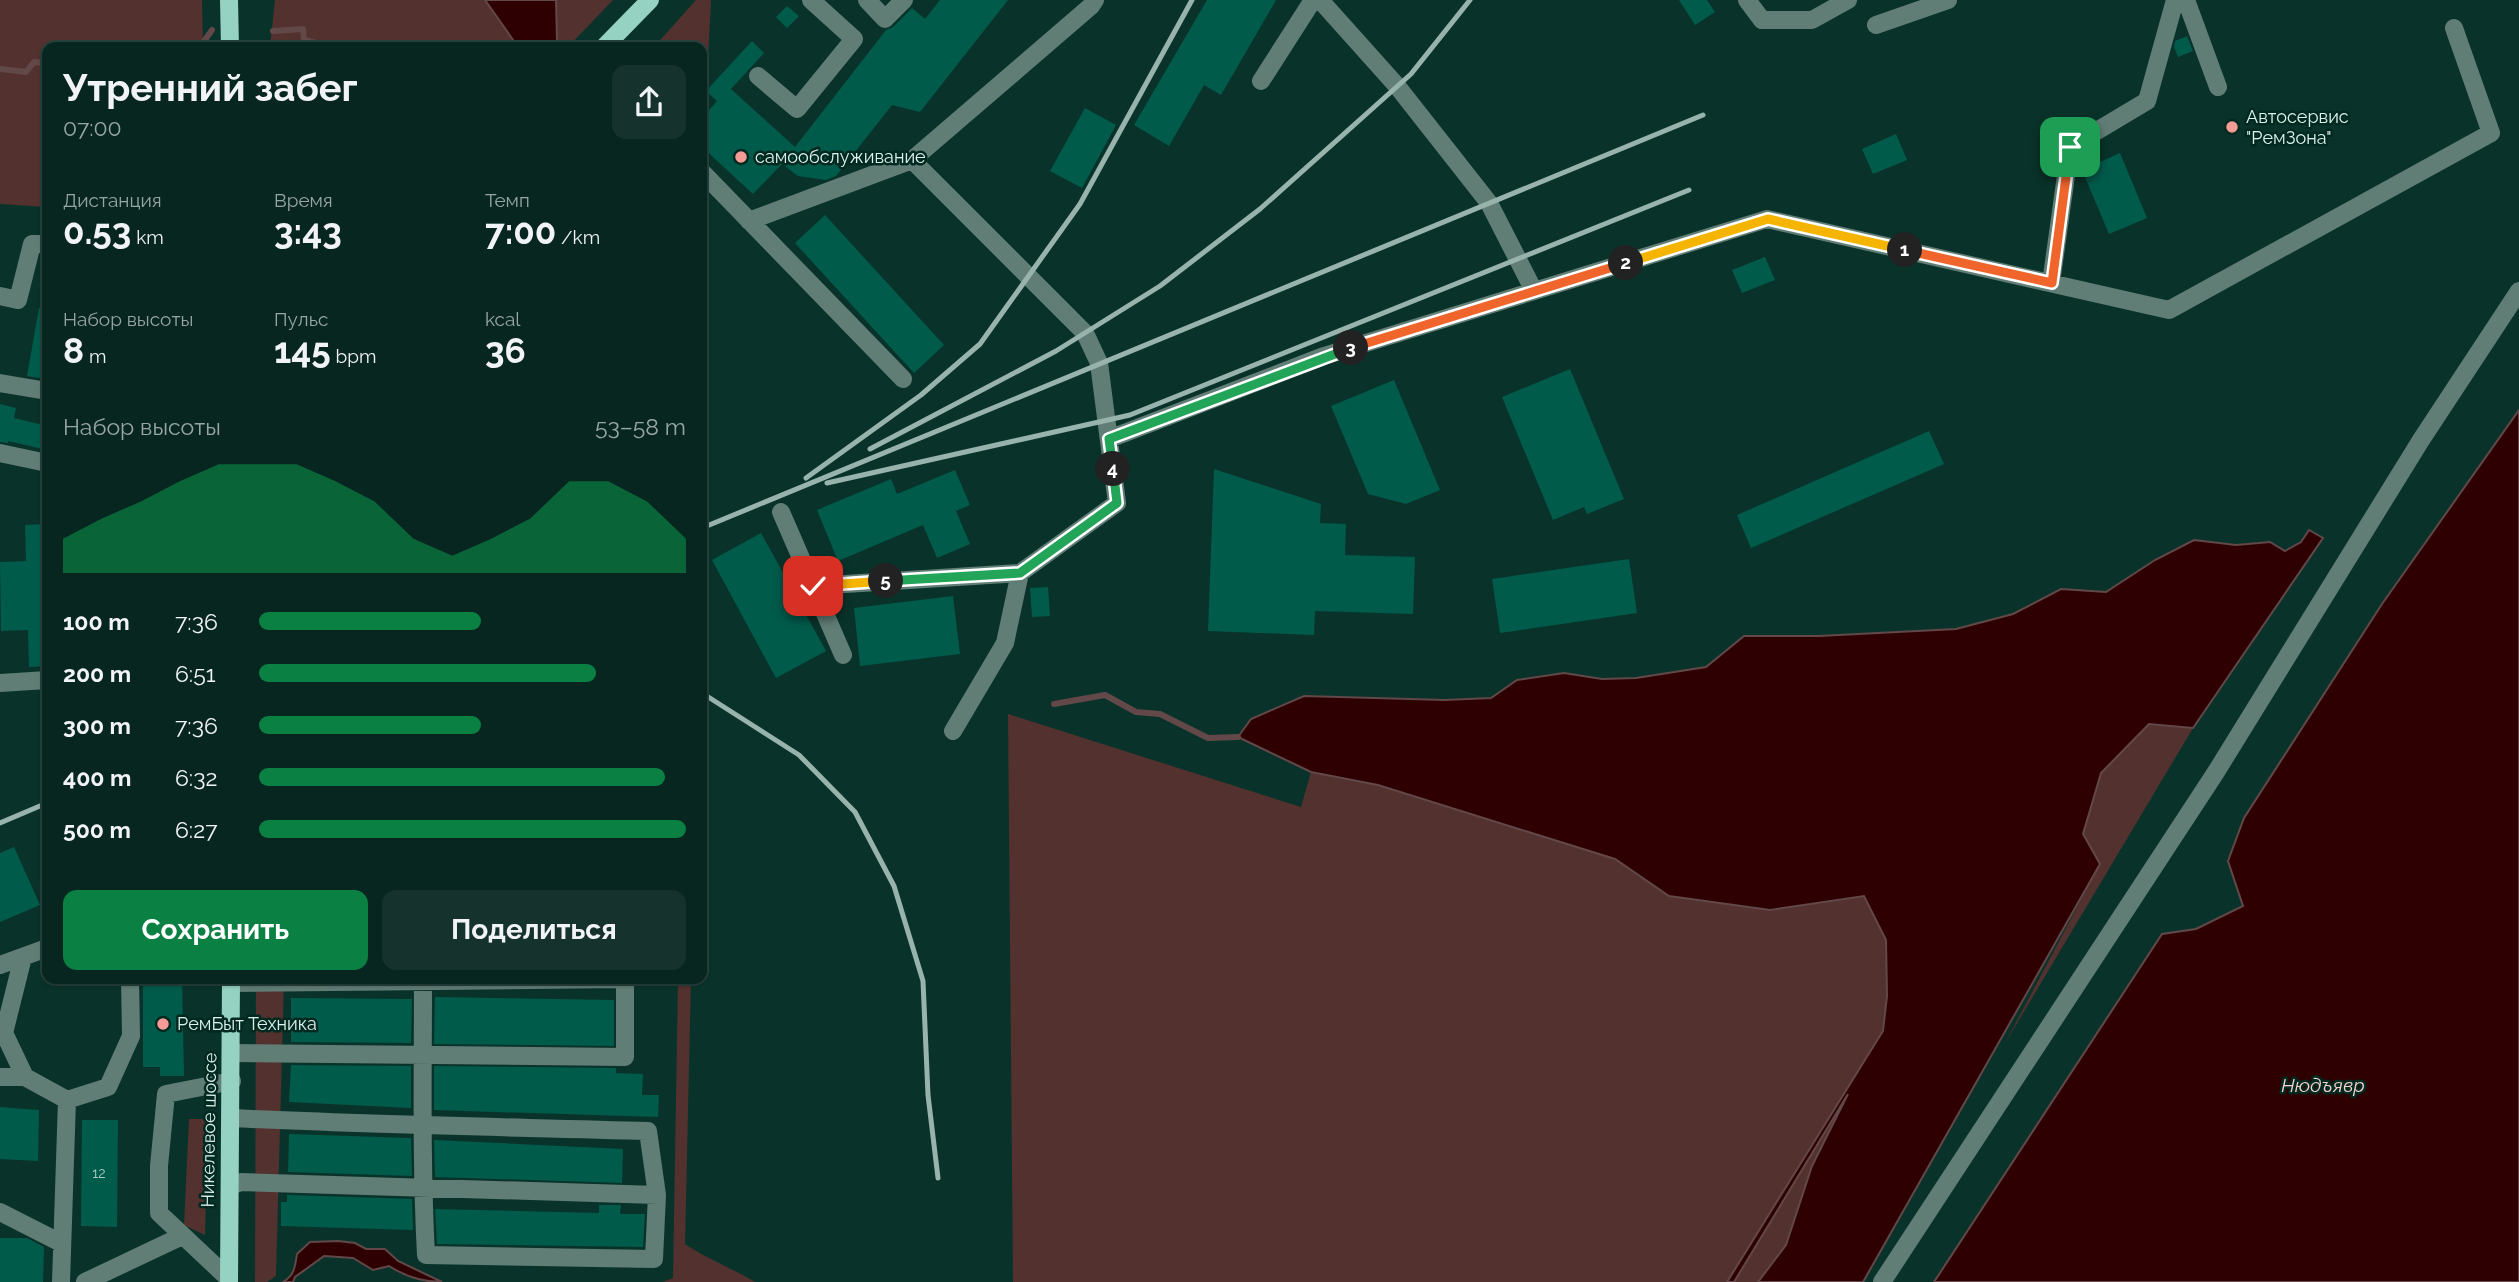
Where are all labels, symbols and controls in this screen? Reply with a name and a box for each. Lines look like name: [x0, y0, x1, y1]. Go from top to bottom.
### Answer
text: Утренний забег: [63, 65, 358, 110]
button: share: [612, 65, 686, 139]
place label: Автосервис "РемЗона": [2246, 106, 2349, 148]
text: 07:00: [63, 114, 122, 141]
pin: [2040, 117, 2100, 177]
marker: Автосервис "РемЗона": [2224, 119, 2240, 135]
icon: arrive: [2051, 128, 2089, 166]
place label: самообслуживание: [755, 146, 926, 167]
marker: самообслуживание: [733, 149, 749, 165]
text: Дистанция: [63, 189, 162, 211]
text: Время: [274, 189, 333, 211]
text: Темп: [485, 189, 530, 211]
text: 0.53: [63, 211, 131, 252]
text: 3:43: [274, 211, 342, 252]
text: 7:00: [485, 211, 556, 252]
text: km: [131, 226, 164, 248]
text: /km: [556, 226, 600, 248]
pin: 1: [1888, 232, 1923, 268]
text: 1: [1900, 238, 1909, 260]
pin: 2: [1608, 246, 1644, 280]
text: 2: [1620, 251, 1631, 273]
text: Набор высоты: [63, 308, 193, 330]
text: Пульс: [274, 308, 328, 330]
text: kcal: [485, 308, 521, 330]
text: 8: [63, 330, 84, 371]
text: 145: [274, 330, 331, 371]
text: 36: [485, 330, 526, 371]
pin: 3: [1334, 330, 1368, 366]
text: 3: [1345, 336, 1356, 358]
text: m: [84, 345, 106, 367]
text: bpm: [331, 345, 376, 367]
text: Набор высоты: [63, 413, 221, 440]
text: 53–58 m: [595, 413, 686, 440]
pin: 4: [1096, 452, 1130, 486]
text: 4: [1107, 457, 1118, 479]
pin: [783, 556, 843, 616]
pin: 5: [868, 564, 903, 598]
icon: check: [794, 567, 832, 605]
text: 5: [880, 569, 891, 591]
text: 100 m: [63, 608, 130, 635]
text: 7:36: [175, 608, 218, 635]
text: 200 m: [63, 660, 131, 687]
text: 6:51: [175, 660, 216, 687]
text: 300 m: [63, 712, 131, 739]
text: 7:36: [175, 712, 218, 739]
text: 400 m: [63, 764, 131, 791]
text: 6:32: [175, 764, 217, 791]
text: 500 m: [63, 816, 131, 843]
text: 6:27: [175, 816, 217, 843]
button: Сохранить: [63, 890, 368, 970]
button: Поделиться: [382, 890, 686, 970]
place label: РемБыт Техника: [177, 1013, 317, 1034]
marker: РемБыт Техника: [155, 1016, 171, 1032]
street label: Никелевое шоссе: [197, 1052, 220, 1208]
water label: Нюдъявр: [2281, 1074, 2365, 1096]
house number: 12: [92, 1165, 106, 1181]

